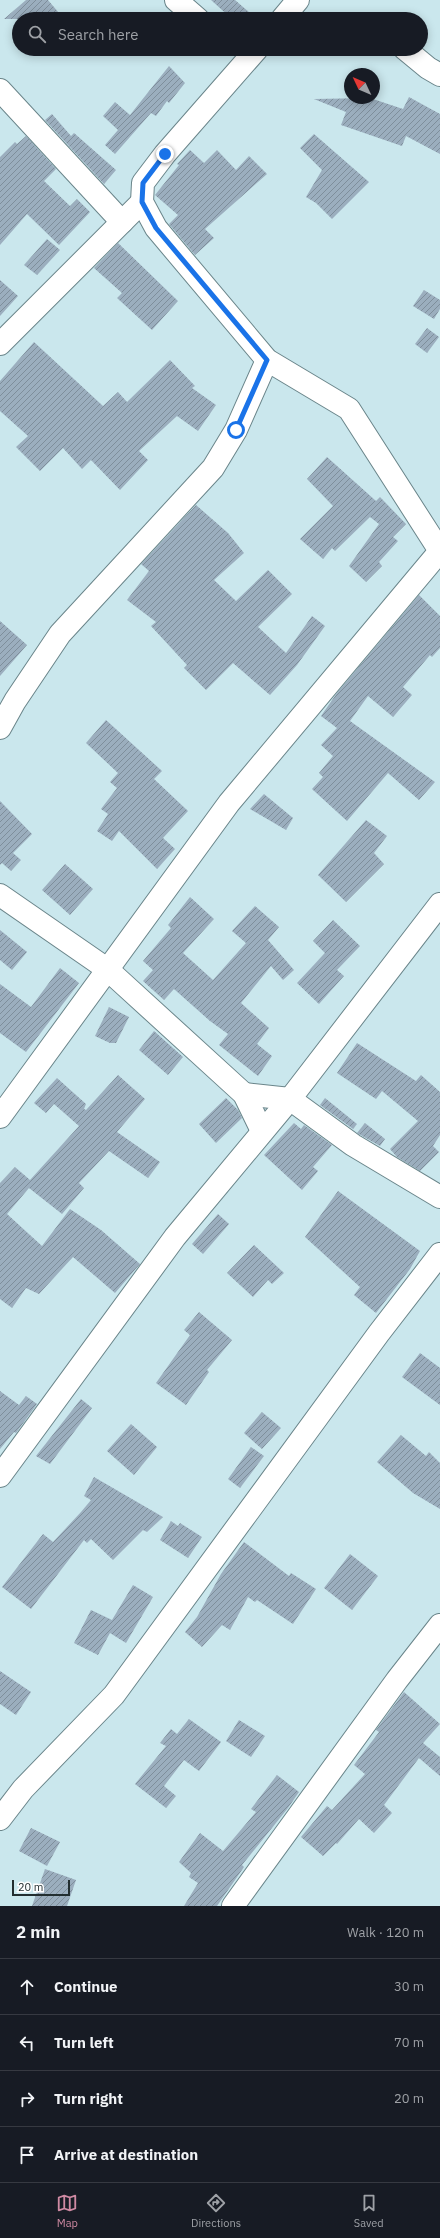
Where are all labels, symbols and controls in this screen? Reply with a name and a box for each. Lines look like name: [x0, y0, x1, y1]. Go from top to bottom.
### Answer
search box: [12, 12, 428, 56]
icon: search: [26, 23, 48, 45]
text: Search here: [58, 25, 138, 44]
north arrow: [344, 68, 380, 104]
route end: [156, 145, 174, 163]
route start: [227, 421, 245, 439]
scale bar: [12, 1878, 70, 1897]
text: 20 m: [18, 1880, 43, 1894]
text: 2 min: [16, 1921, 60, 1943]
text: Walk · 120 m: [347, 1924, 424, 1941]
icon: ahead: [16, 1976, 38, 1998]
text: Continue: [54, 1977, 118, 1996]
text: 30 m: [394, 1978, 424, 1995]
icon: left: [16, 2032, 38, 2054]
text: Turn left: [54, 2033, 114, 2052]
text: 70 m: [394, 2034, 424, 2051]
icon: right: [16, 2088, 38, 2110]
text: Turn right: [54, 2089, 123, 2108]
text: 20 m: [394, 2090, 424, 2107]
icon: arrive: [16, 2144, 38, 2166]
text: Arrive at destination: [54, 2145, 198, 2164]
tab: Map: [56, 2192, 78, 2230]
tab: Directions: [191, 2192, 241, 2230]
tab: Saved: [354, 2192, 384, 2230]

